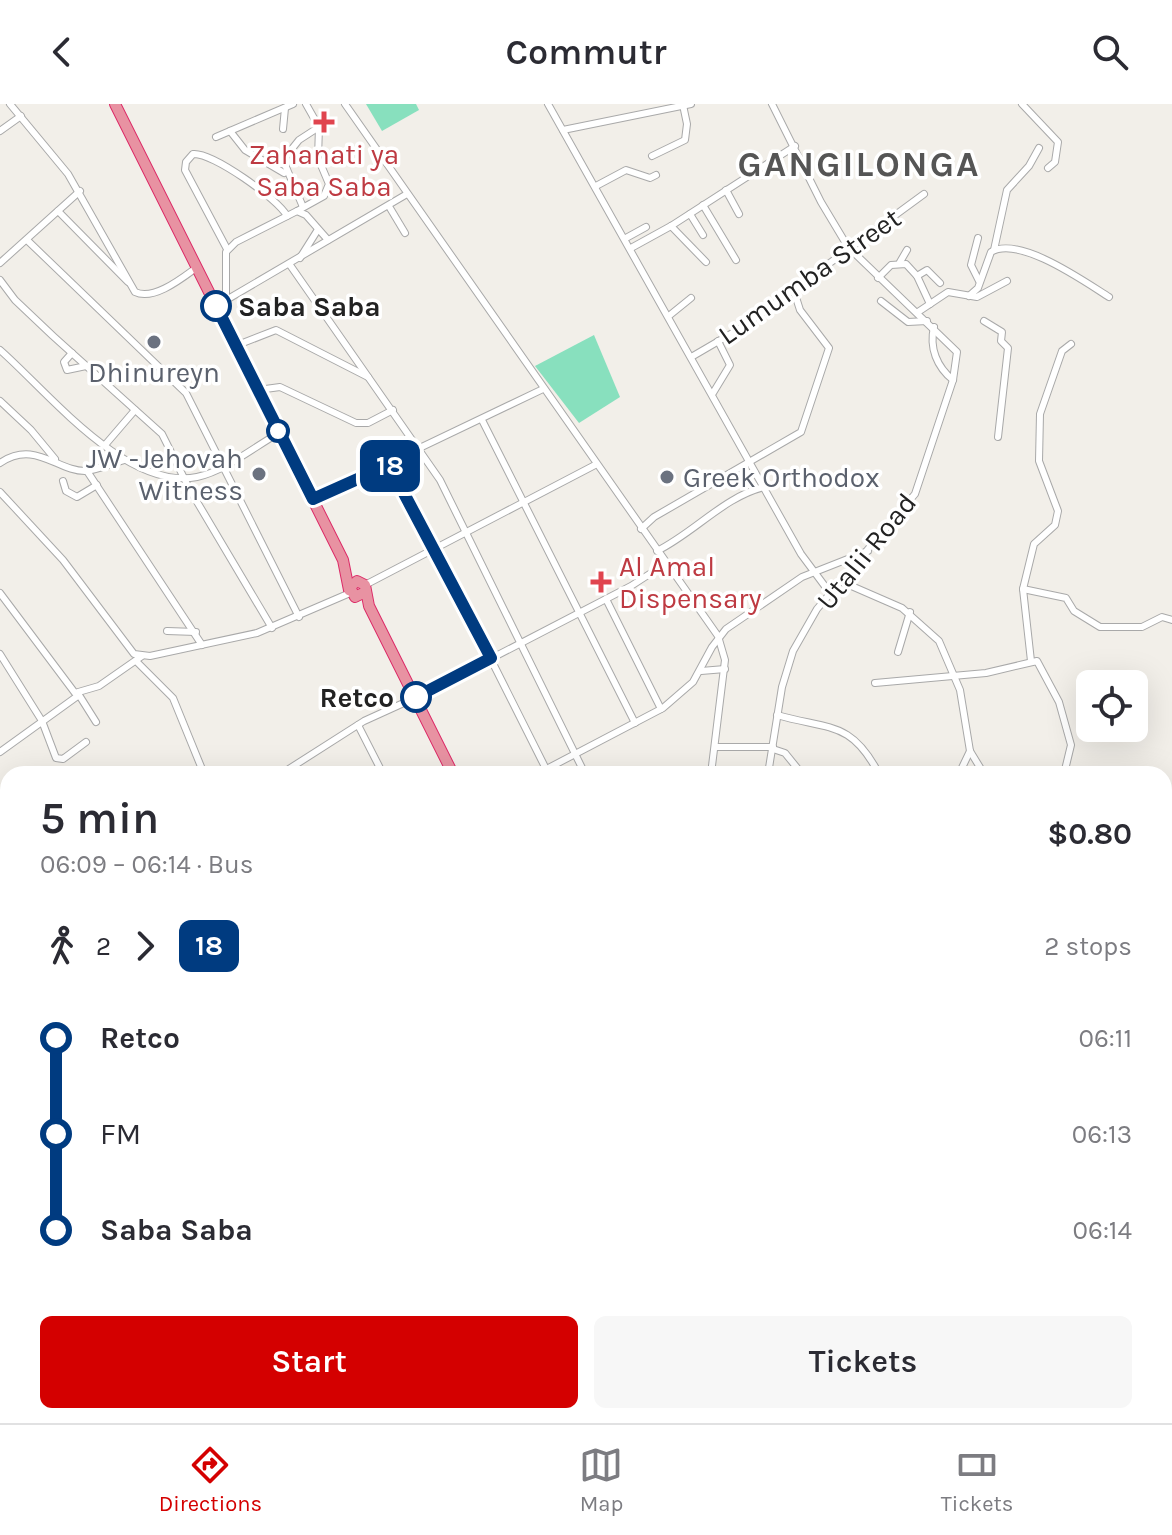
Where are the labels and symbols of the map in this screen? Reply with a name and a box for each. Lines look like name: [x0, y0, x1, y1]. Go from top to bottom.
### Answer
marker: Zahanati ya Saba Saba: [313, 111, 335, 133]
place label: Zahanati ya Saba Saba: [249, 138, 399, 203]
district label: GANGILONGA: [737, 143, 981, 185]
street label: Lumumba Street: [712, 201, 907, 352]
place label: Saba Saba: [238, 290, 381, 323]
marker: Saba Saba: [201, 291, 231, 321]
marker: Dhinureyn: [145, 333, 163, 351]
place label: Dhinureyn: [88, 356, 220, 389]
unlabelled marker: [267, 420, 289, 442]
line badge: 18: [354, 440, 426, 492]
place label: JW -Jehovah Witness: [86, 442, 243, 507]
place label: Greek Orthodox: [683, 461, 879, 494]
marker: JW -Jehovah Witness: [250, 465, 268, 483]
marker: Greek Orthodox: [658, 468, 676, 486]
street label: Utalii Road: [810, 487, 923, 616]
place label: Al Amal Dispensary: [619, 550, 761, 615]
marker: Al Amal Dispensary: [590, 571, 612, 593]
place label: Retco: [319, 681, 394, 714]
marker: Retco: [401, 682, 431, 712]

